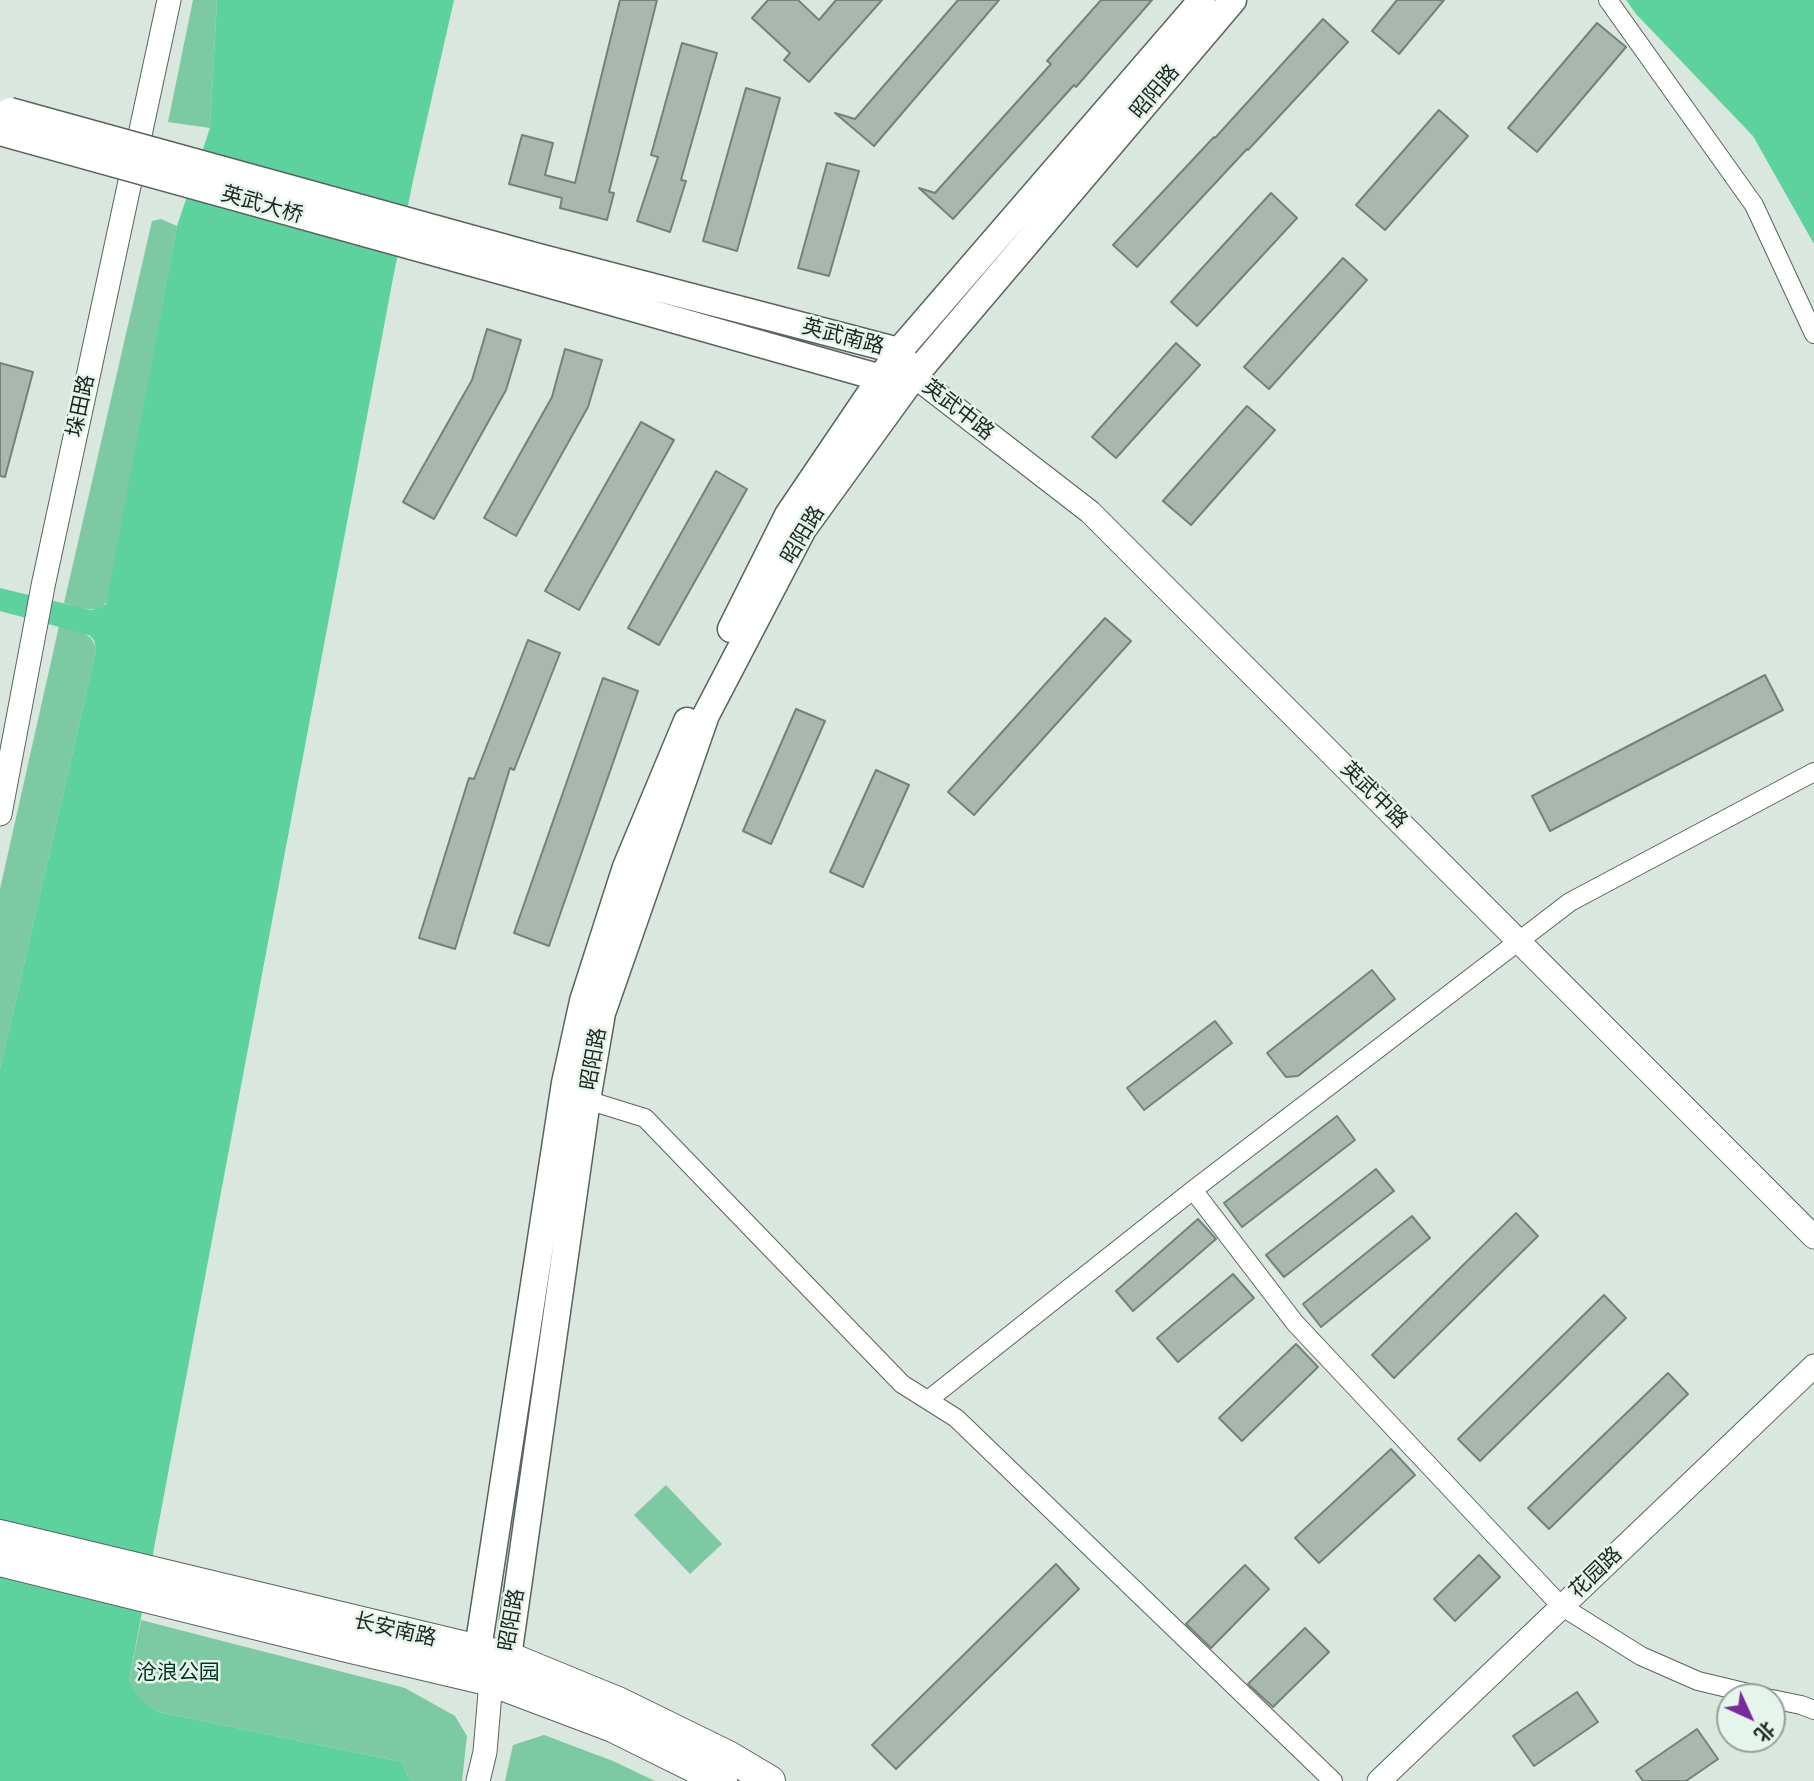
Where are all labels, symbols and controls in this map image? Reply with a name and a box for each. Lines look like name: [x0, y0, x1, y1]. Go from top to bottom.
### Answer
street label: 昭阳路: [1125, 60, 1185, 124]
street label: 英武大桥: [218, 181, 306, 229]
street label: 英武南路: [799, 314, 887, 360]
street label: 垛田路: [62, 373, 100, 439]
street label: 英武中路: [917, 374, 999, 446]
street label: 昭阳路: [776, 502, 830, 568]
street label: 英武中路: [1335, 756, 1413, 834]
street label: 昭阳路: [576, 1026, 612, 1092]
street label: 花园路: [1565, 1542, 1627, 1604]
street label: 昭阳路: [494, 1587, 530, 1653]
street label: 长安南路: [351, 1608, 439, 1652]
park label: 沧浪公园: [136, 1660, 220, 1686]
north arrow: [1716, 1683, 1786, 1753]
text: 北: [1750, 1717, 1780, 1747]

